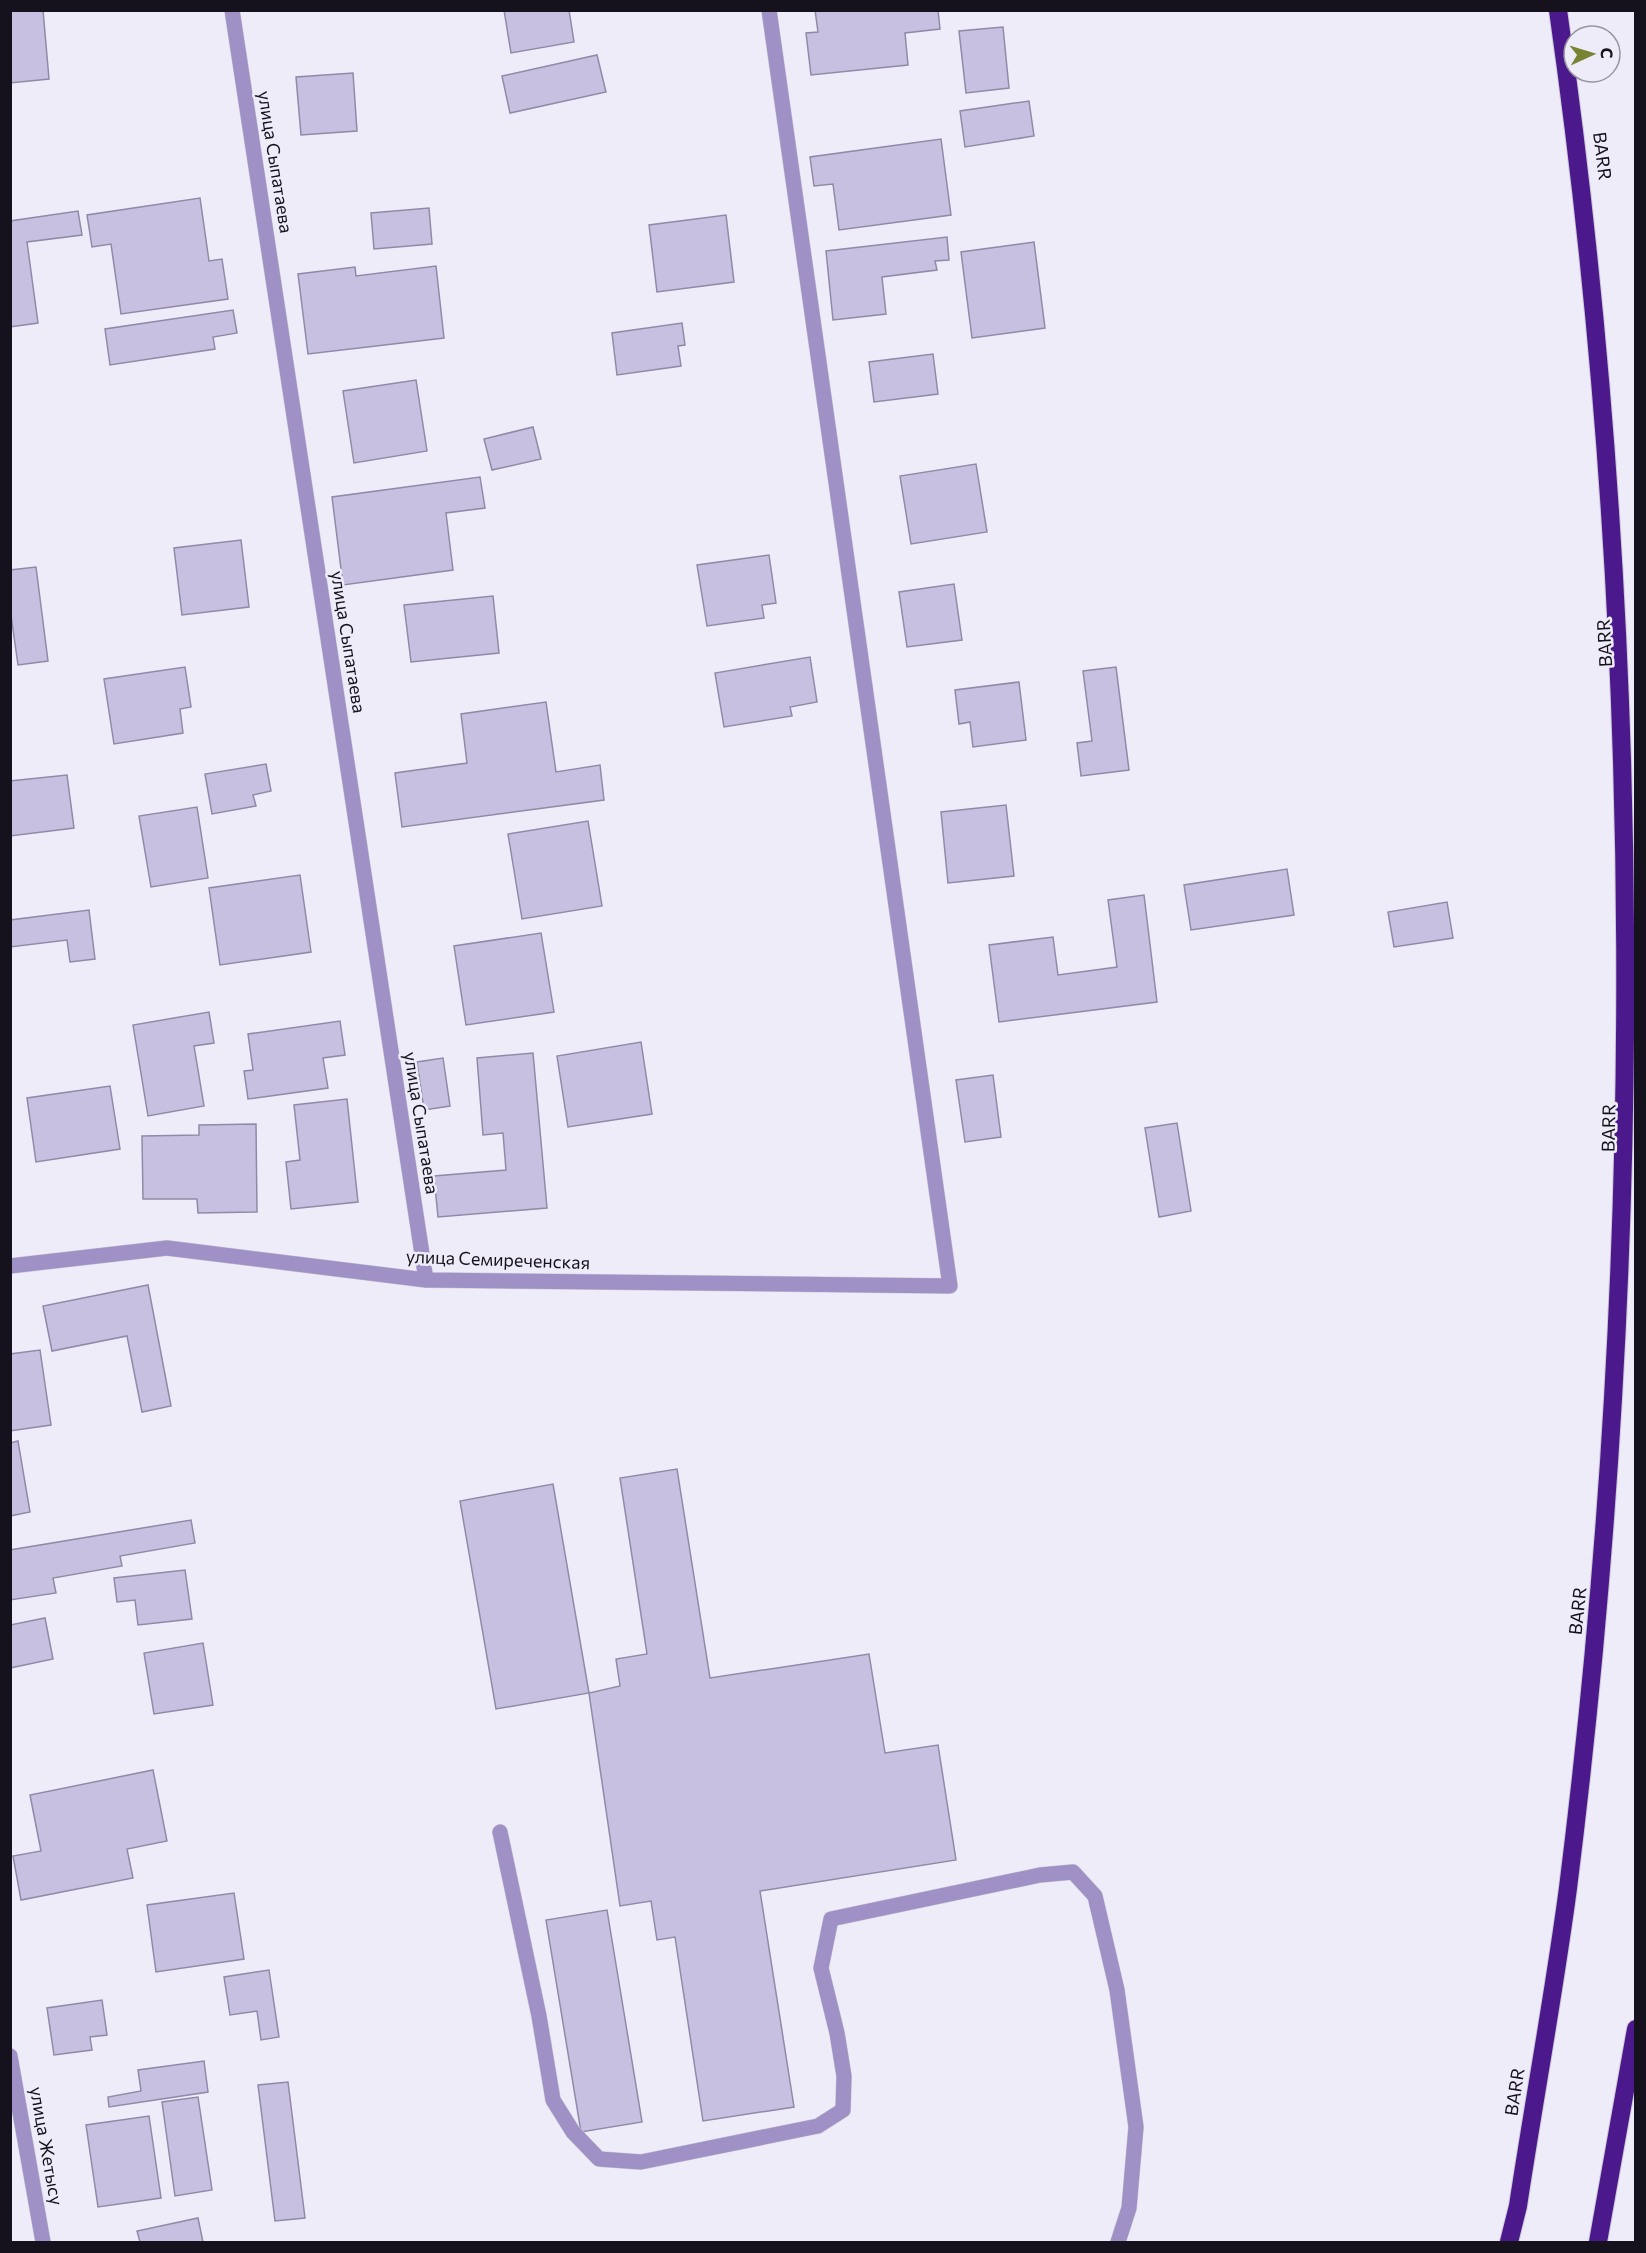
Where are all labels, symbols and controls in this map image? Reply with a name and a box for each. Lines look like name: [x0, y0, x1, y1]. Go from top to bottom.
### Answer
north arrow: [1562, 24, 1622, 84]
text: С: [1598, 47, 1617, 59]
street label: улица Сыпатаева: [254, 89, 298, 235]
street label: BARR: [1589, 131, 1617, 181]
street label: улица Сыпатаева: [327, 569, 371, 715]
street label: BARR: [1592, 618, 1616, 668]
street label: улица Сыпатаева: [400, 1050, 444, 1196]
street label: BARR: [1597, 1104, 1619, 1152]
street label: улица Семиреченская: [406, 1245, 591, 1273]
street label: BARR: [1564, 1586, 1590, 1636]
street label: BARR: [1499, 2066, 1529, 2117]
street label: улица Жетысу: [26, 2085, 68, 2207]

